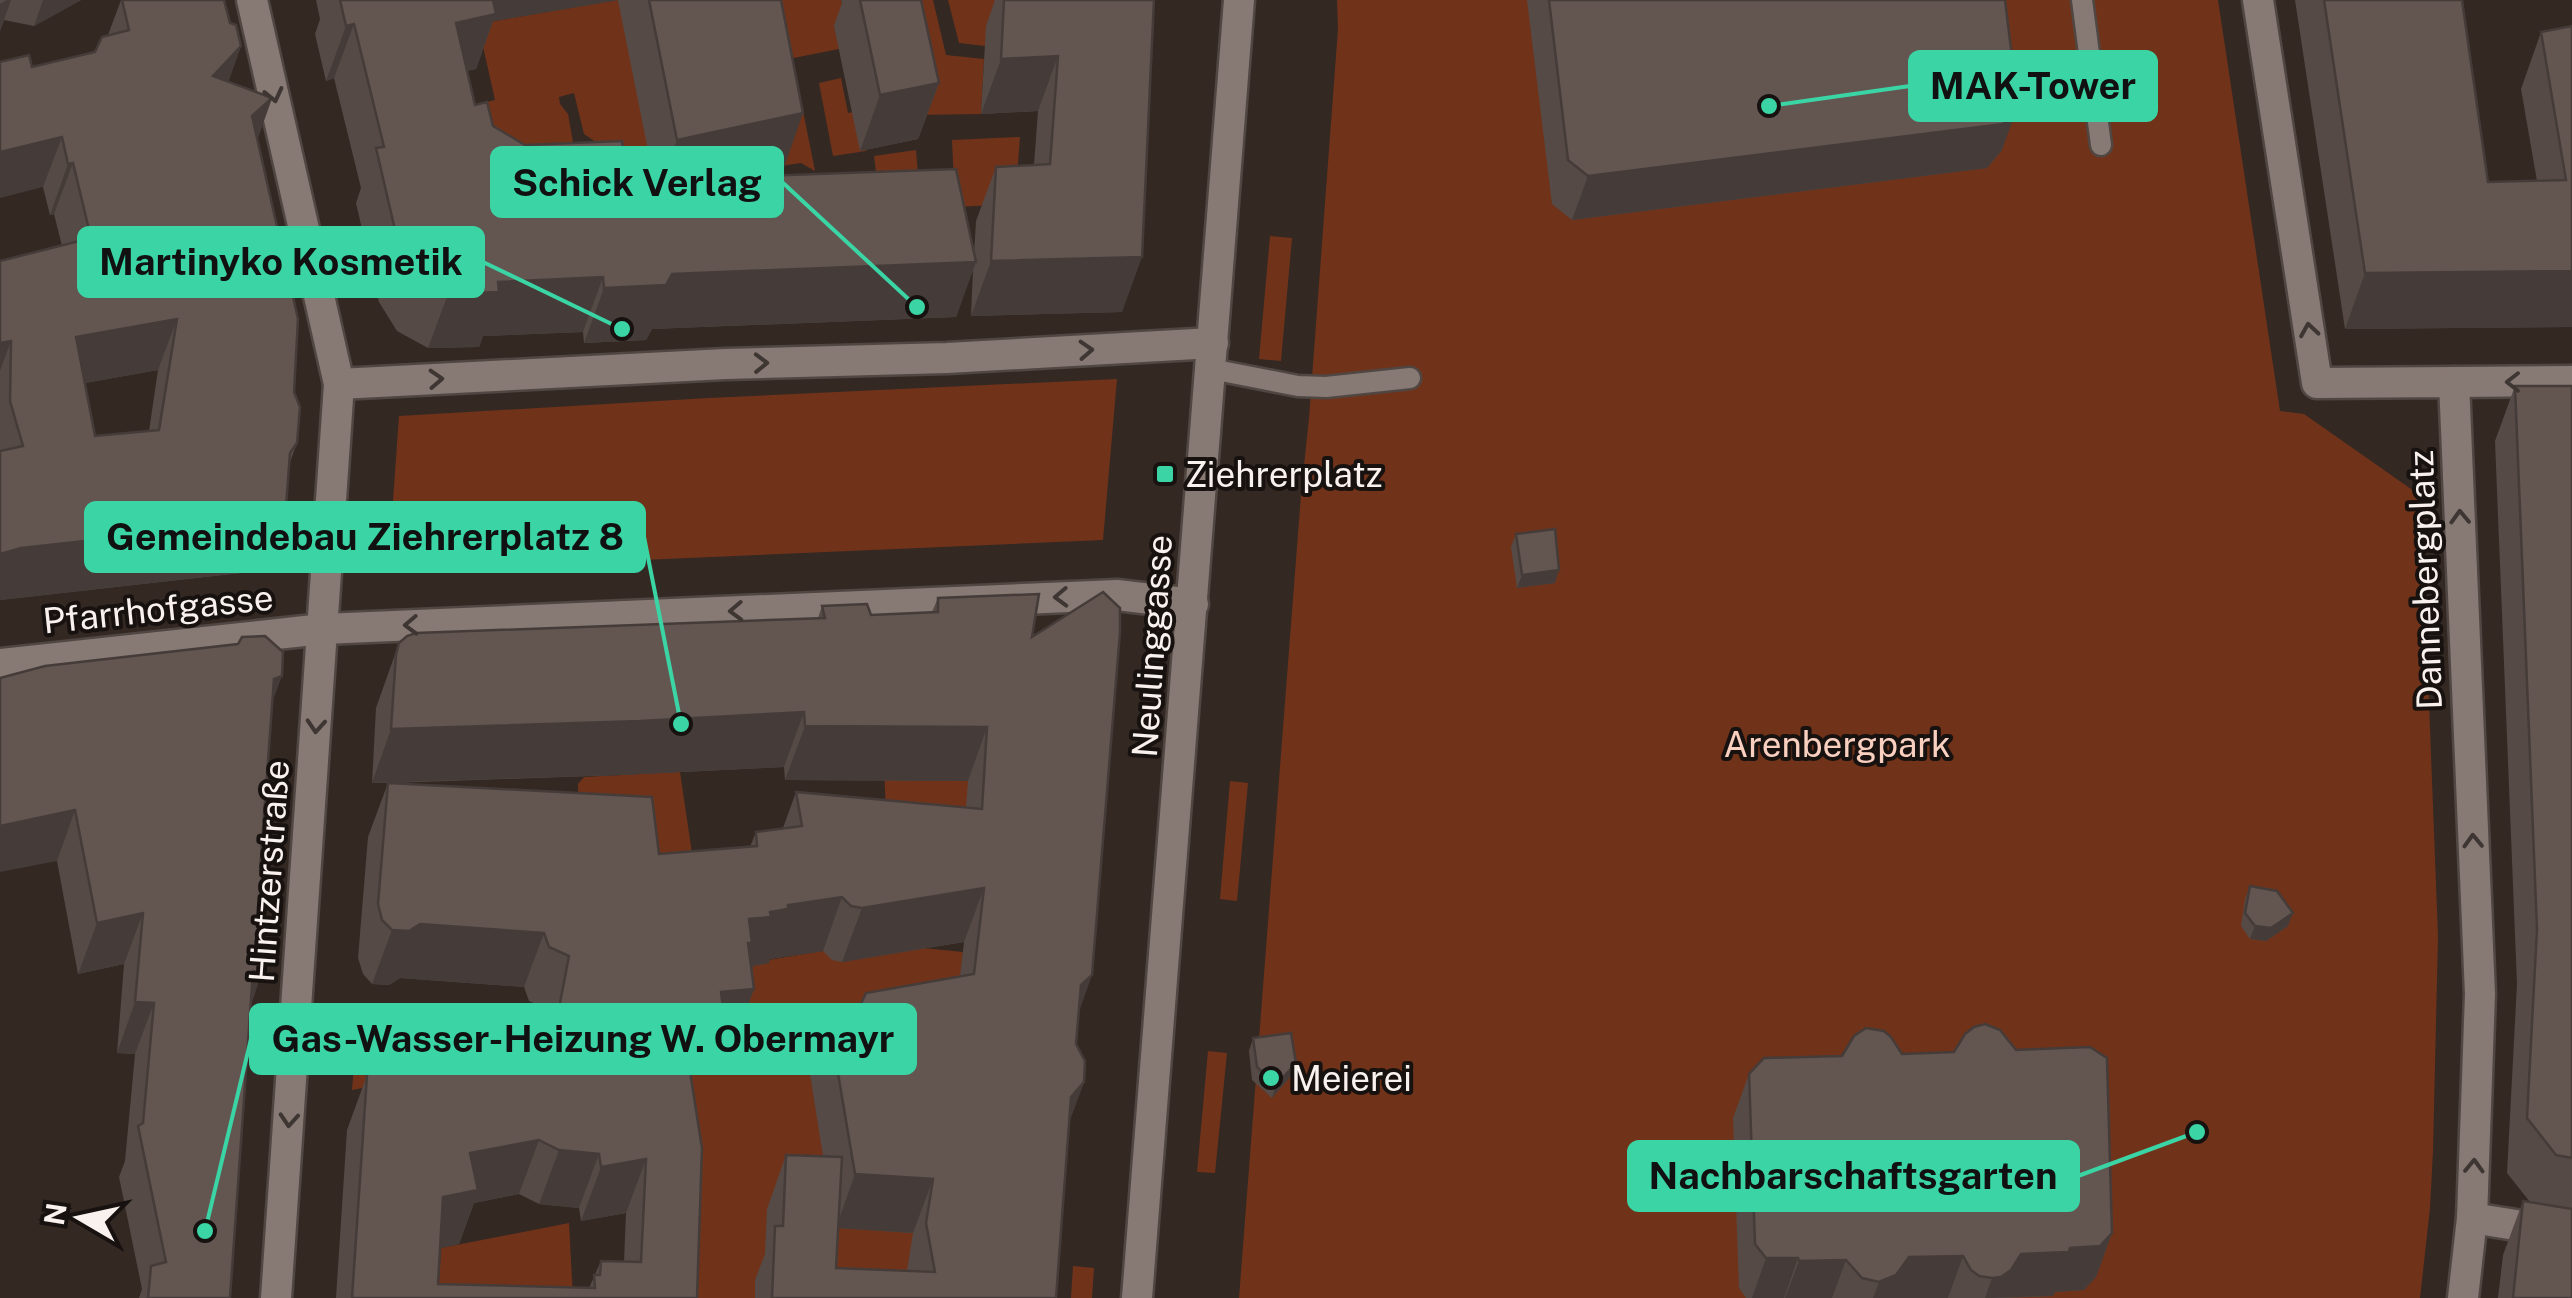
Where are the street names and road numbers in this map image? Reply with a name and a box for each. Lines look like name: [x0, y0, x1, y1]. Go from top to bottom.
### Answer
street label: Dannebergplatz: [2400, 450, 2450, 710]
street label: Neulinggasse: [1124, 533, 1180, 759]
street label: Pfarrhofgasse: [41, 577, 275, 641]
street label: Hintzerstraße: [241, 759, 297, 983]

